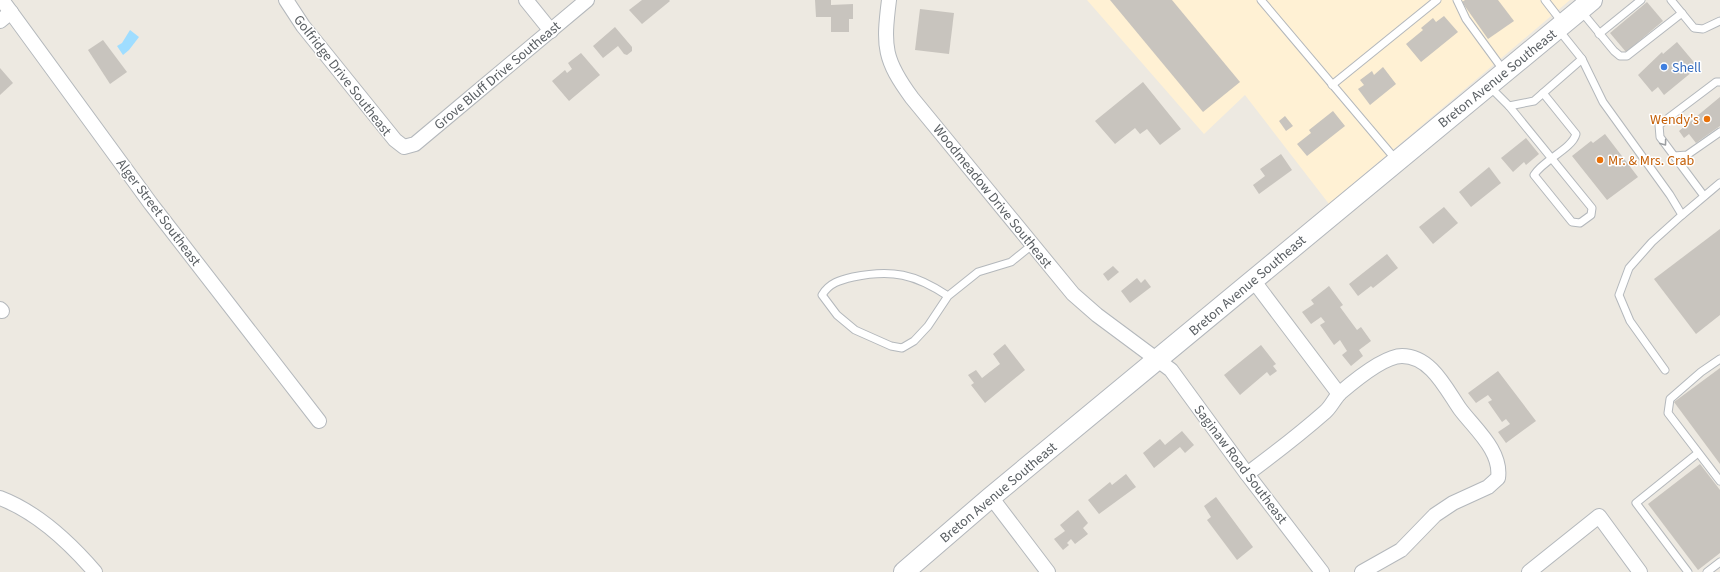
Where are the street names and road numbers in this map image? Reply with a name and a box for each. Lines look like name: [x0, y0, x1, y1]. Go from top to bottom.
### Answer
street label: Golfridge Drive Southeast: [289, 11, 396, 141]
street label: Grove Bluff Drive Southeast: [430, 17, 565, 135]
street label: Breton Avenue Southeast: [1434, 24, 1561, 133]
street label: Woodmeadow Drive Southeast: [928, 120, 1057, 273]
street label: Alger Street Southeast: [111, 155, 205, 271]
street label: Breton Avenue Southeast: [1185, 231, 1311, 341]
street label: Saginaw Road Southeast: [1189, 401, 1292, 529]
street label: Breton Avenue Southeast: [936, 438, 1062, 548]

